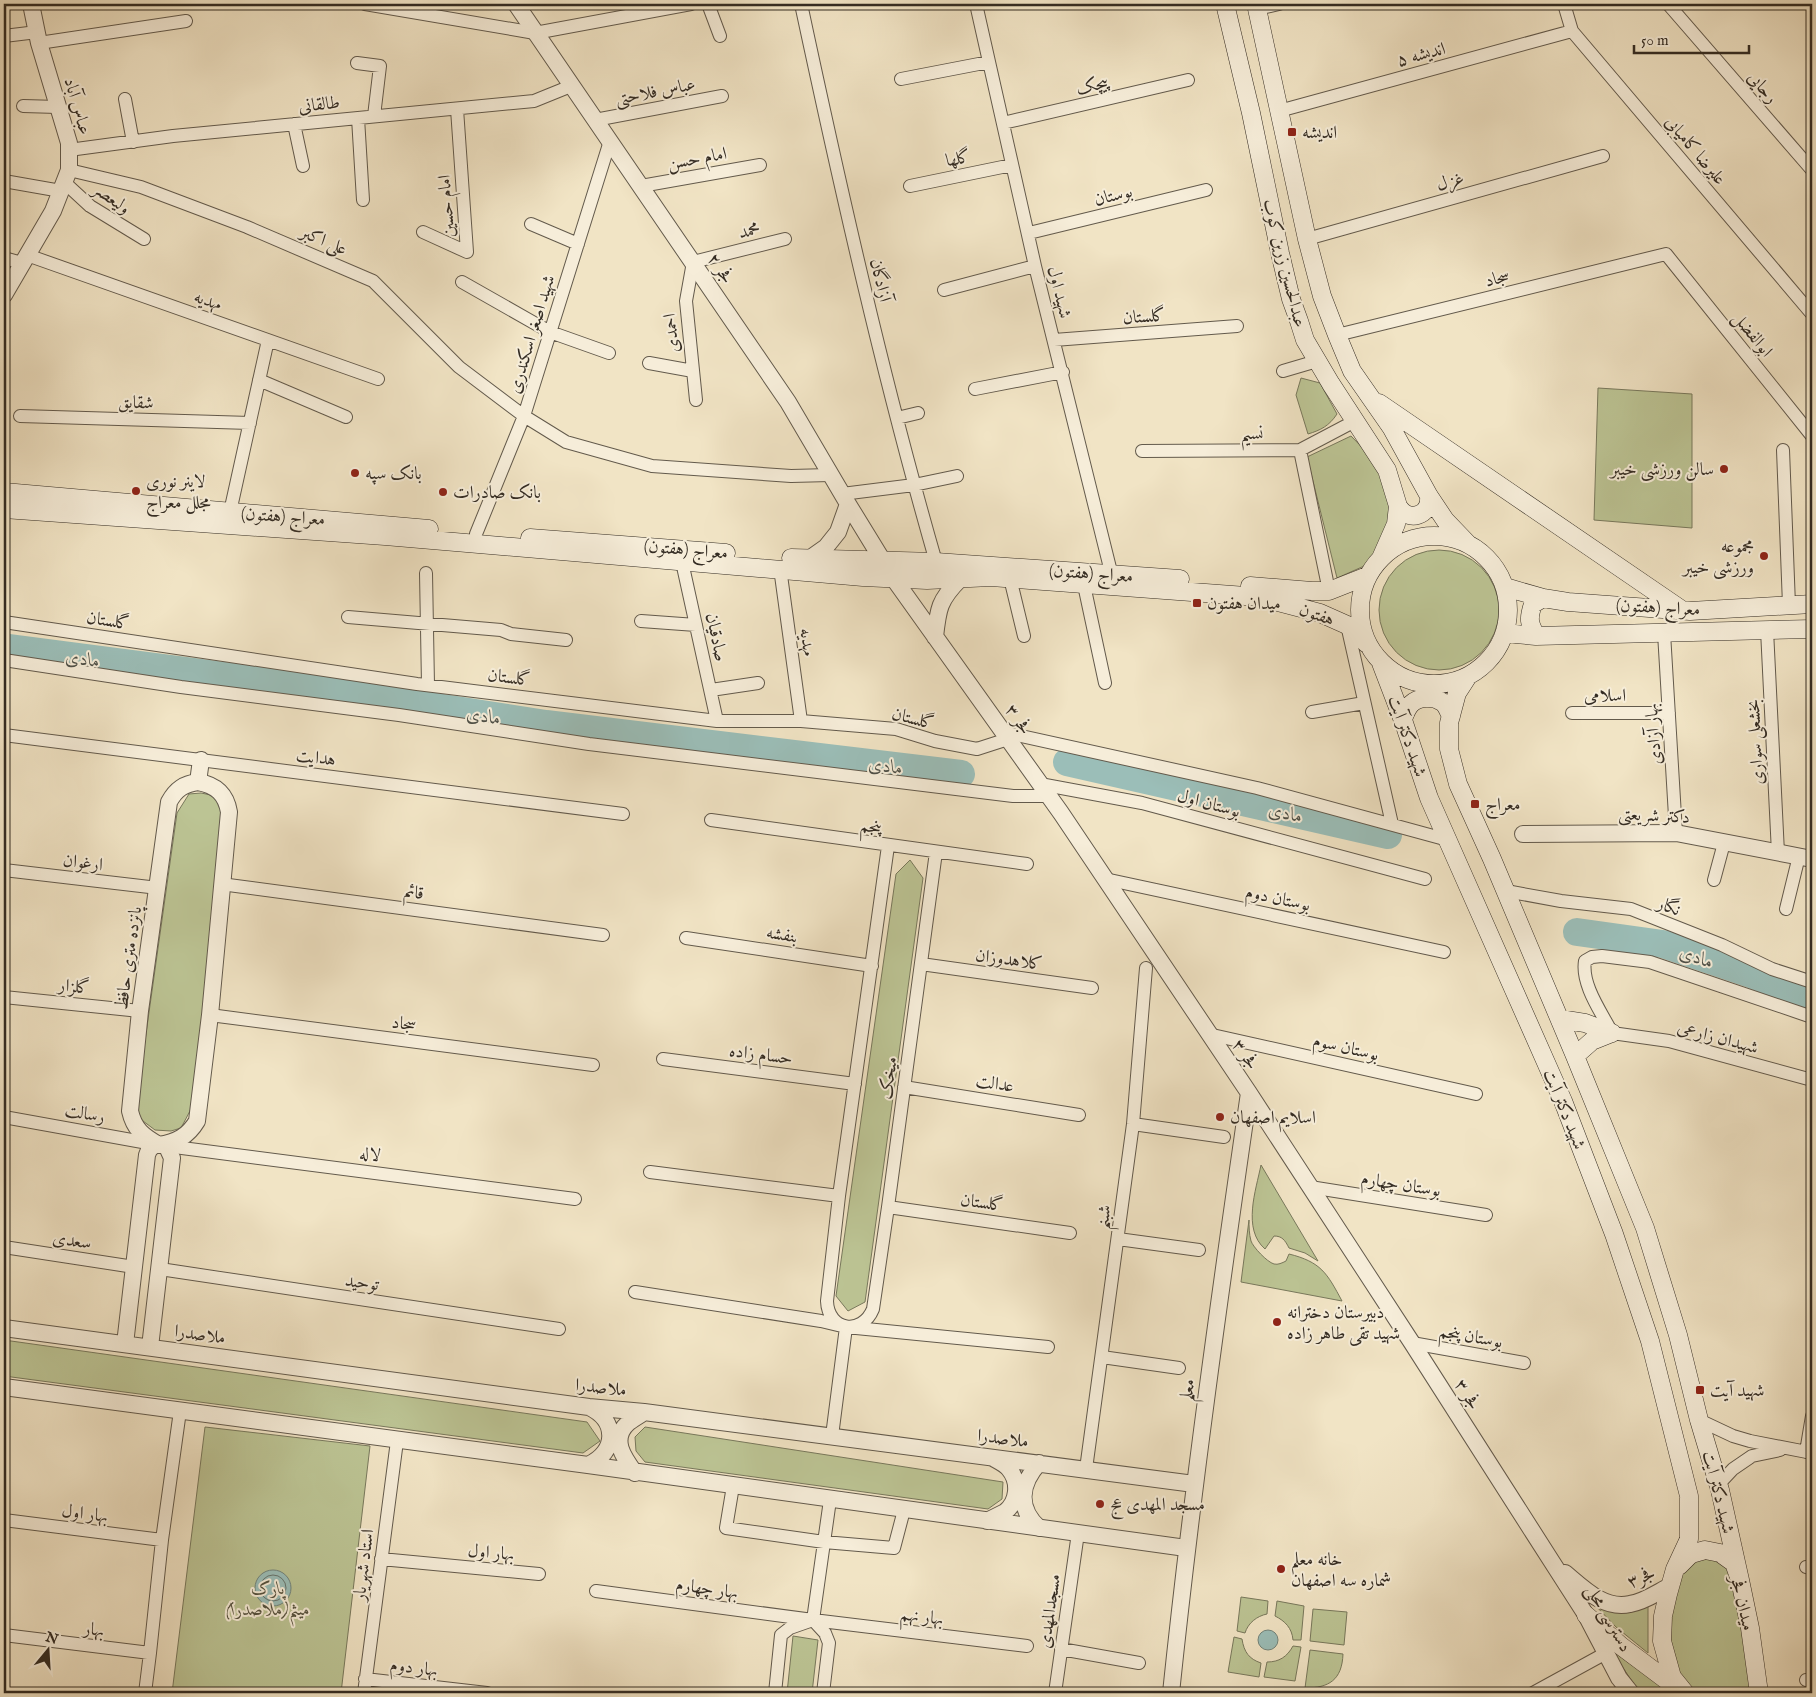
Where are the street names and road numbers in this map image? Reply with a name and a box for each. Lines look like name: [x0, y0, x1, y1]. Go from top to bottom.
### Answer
street label: اندیشه ۵: [1394, 38, 1448, 73]
street label: رجایی: [1742, 67, 1782, 109]
street label: پیچک: [1074, 71, 1112, 101]
street label: عباس فلاحتی: [613, 73, 697, 112]
street label: عباس آباد: [57, 75, 96, 138]
street label: طالقانی: [297, 92, 341, 119]
street label: علیرضا کامیابی: [1659, 111, 1731, 190]
street label: امام حسن: [666, 143, 729, 179]
street label: گلها: [944, 145, 973, 173]
street label: غزل: [1434, 168, 1467, 197]
street label: امام حسین: [434, 173, 464, 238]
street label: ولیعصر: [86, 177, 134, 220]
street label: بوستان: [1092, 181, 1135, 212]
street label: عبدالحسین زرین کوب: [1256, 197, 1311, 330]
street label: محمد: [736, 218, 763, 245]
street label: علی اکبر: [295, 221, 350, 261]
street label: فجر ۲: [701, 249, 738, 289]
street label: آزادگان: [863, 256, 897, 306]
street label: شهید اول: [1041, 264, 1076, 321]
street label: سجاد: [1483, 265, 1512, 294]
street label: شهید اصغر اسکندری: [503, 272, 561, 397]
street label: مهدیه: [190, 286, 225, 317]
street label: گلستان: [1122, 304, 1166, 330]
street label: ابوالفضل: [1727, 308, 1777, 362]
street label: احمدی: [659, 312, 686, 354]
street label: شقایق: [118, 391, 154, 416]
street label: نسیم: [1241, 423, 1263, 451]
street label: معراج (هفتون): [240, 503, 326, 535]
street label: معراج (هفتون): [642, 535, 729, 569]
street label: معراج (هفتون): [1048, 560, 1134, 592]
street label: معراج (هفتون): [1615, 595, 1701, 625]
street label: هفتون: [1296, 599, 1337, 632]
street label: گلستان: [85, 606, 131, 636]
street label: صادقیان: [699, 611, 732, 664]
street label: مهدیه: [793, 627, 820, 658]
street label: گلستان: [486, 663, 532, 693]
street label: اسلامی: [1584, 685, 1626, 708]
street label: شهید دکتر آیت: [1382, 693, 1431, 780]
street label: بخشعلی سواری: [1743, 699, 1770, 785]
street label: فجر ۳: [999, 700, 1036, 740]
street label: گلستان: [889, 702, 937, 736]
street label: بهار آزادی: [1641, 702, 1668, 765]
street label: هدایت: [295, 745, 337, 772]
street label: بوستان اول: [1174, 785, 1243, 824]
street label: دکتر شریعتی: [1618, 803, 1690, 830]
street label: پنجم: [858, 815, 884, 844]
street label: ارغوان: [62, 850, 104, 877]
street label: قائم: [402, 881, 425, 909]
street label: بوستان دوم: [1242, 881, 1312, 921]
street label: نگار: [1652, 890, 1684, 922]
street label: پانزده متری حافظ: [111, 903, 148, 1012]
street label: بنفشه: [764, 922, 799, 949]
street label: کلاهدوزان: [974, 944, 1044, 977]
street label: گلزار: [55, 973, 91, 1001]
street label: سجاد: [390, 1012, 418, 1037]
street label: شهیدان زارعی: [1675, 1017, 1761, 1060]
street label: بوستان سوم: [1310, 1030, 1381, 1070]
street label: فجر ۳: [1226, 1035, 1263, 1075]
street label: حسام زاده: [727, 1040, 794, 1074]
street label: میخک: [875, 1055, 904, 1101]
street label: شهید دکتر آیت: [1537, 1066, 1590, 1153]
street label: عدالت: [974, 1070, 1016, 1099]
street label: رسالت: [63, 1100, 107, 1129]
street label: لاله: [358, 1143, 382, 1168]
street label: بوستان چهارم: [1359, 1168, 1442, 1206]
street label: گلستان: [959, 1188, 1005, 1218]
street label: شبنم: [1091, 1203, 1123, 1232]
street label: سعدی: [51, 1227, 93, 1256]
street label: توحید: [343, 1270, 381, 1297]
street label: ملاصدرا: [173, 1321, 227, 1350]
street label: بوستان پنجم: [1436, 1321, 1504, 1358]
street label: ملاصدرا: [574, 1374, 628, 1403]
street label: فجر ۳: [1448, 1375, 1485, 1415]
street label: معلم: [1176, 1378, 1206, 1404]
street label: ملاصدرا: [976, 1425, 1030, 1454]
street label: شهید دکتر آیت: [1696, 1449, 1739, 1536]
street label: بهار اول: [60, 1500, 109, 1529]
street label: استاد شهریار: [348, 1528, 380, 1604]
street label: بهار اول: [467, 1540, 515, 1567]
street label: فجر۳: [1624, 1562, 1659, 1595]
street label: میدان فجر: [1724, 1572, 1759, 1633]
street label: مسجدالمهدی: [1034, 1573, 1067, 1650]
street label: بهار چهارم: [674, 1574, 740, 1608]
street label: دسترسی محلی: [1579, 1581, 1636, 1657]
street label: بهار نهم: [898, 1603, 945, 1636]
street label: بهار: [80, 1618, 106, 1643]
street label: بهار دوم: [388, 1654, 439, 1686]

